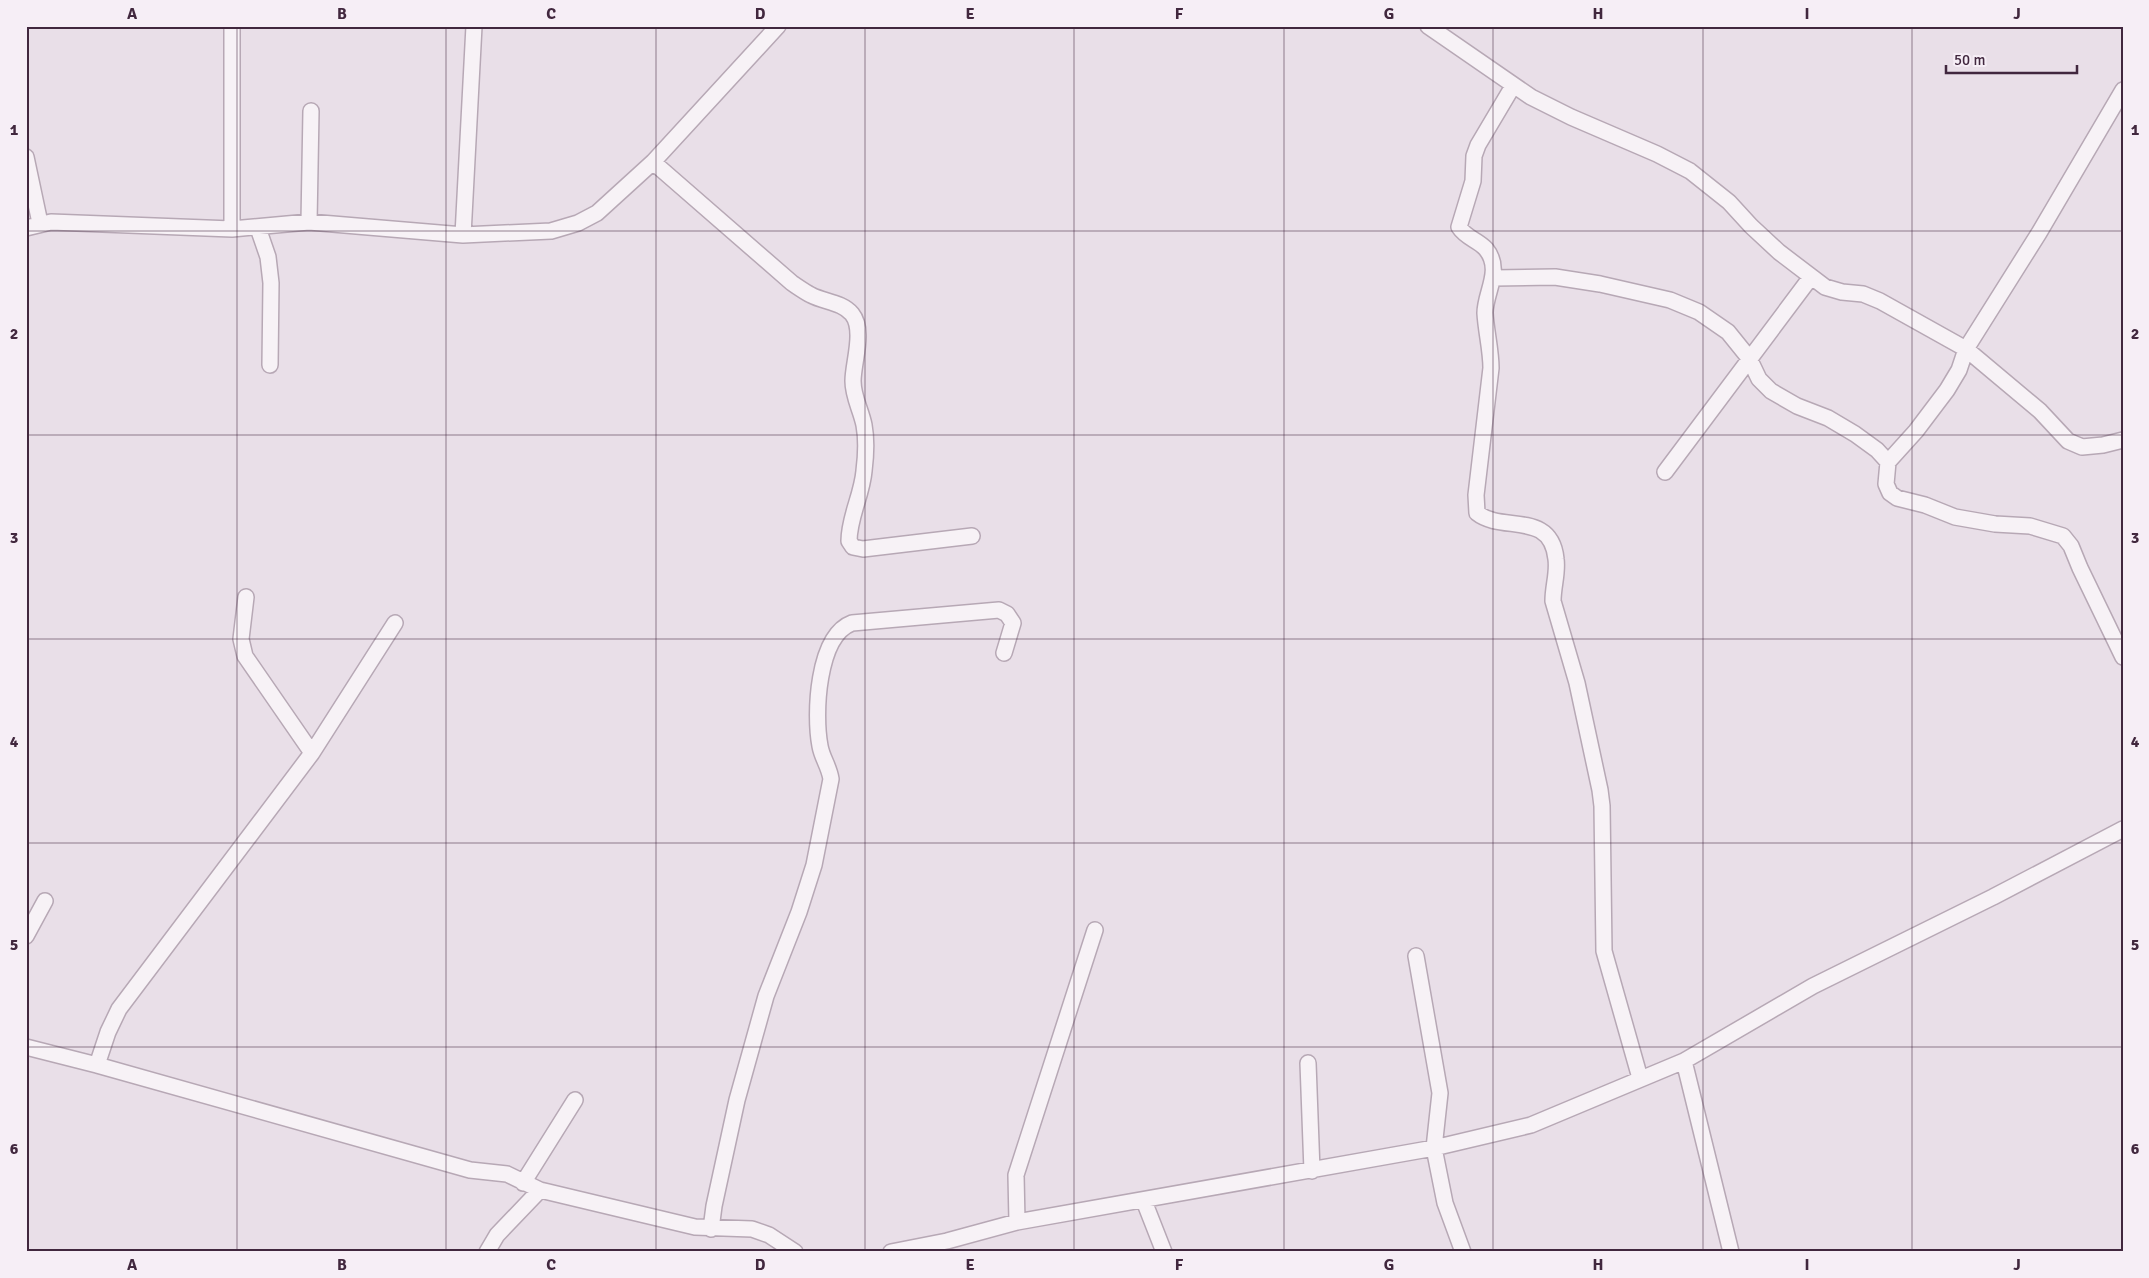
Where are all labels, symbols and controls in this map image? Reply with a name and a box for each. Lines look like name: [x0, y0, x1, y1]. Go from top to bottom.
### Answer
text: A: [127, 4, 138, 24]
text: B: [337, 4, 347, 24]
text: C: [546, 4, 556, 24]
text: D: [755, 4, 766, 24]
text: E: [965, 4, 975, 24]
text: F: [1175, 4, 1184, 24]
text: G: [1384, 4, 1394, 24]
text: H: [1593, 4, 1603, 24]
text: I: [1804, 4, 1810, 24]
text: J: [2013, 4, 2021, 24]
scale bar: [1946, 42, 2078, 74]
text: 50 m: [1954, 51, 1985, 69]
text: 1: [10, 120, 19, 140]
text: 1: [2131, 120, 2140, 140]
text: 2: [10, 324, 18, 344]
text: 2: [2131, 324, 2139, 344]
text: 3: [10, 528, 18, 548]
text: 3: [2131, 528, 2139, 548]
text: 4: [10, 732, 19, 752]
text: 4: [2131, 732, 2140, 752]
text: 5: [10, 935, 18, 955]
text: 5: [2131, 935, 2139, 955]
text: 6: [10, 1139, 19, 1159]
text: 6: [2131, 1139, 2140, 1159]
text: A: [127, 1255, 138, 1275]
text: B: [337, 1255, 347, 1275]
text: C: [546, 1255, 556, 1275]
text: D: [755, 1255, 766, 1275]
text: E: [965, 1255, 975, 1275]
text: F: [1175, 1255, 1184, 1275]
text: G: [1384, 1255, 1394, 1275]
text: H: [1593, 1255, 1603, 1275]
text: I: [1804, 1255, 1810, 1275]
text: J: [2013, 1255, 2021, 1275]

